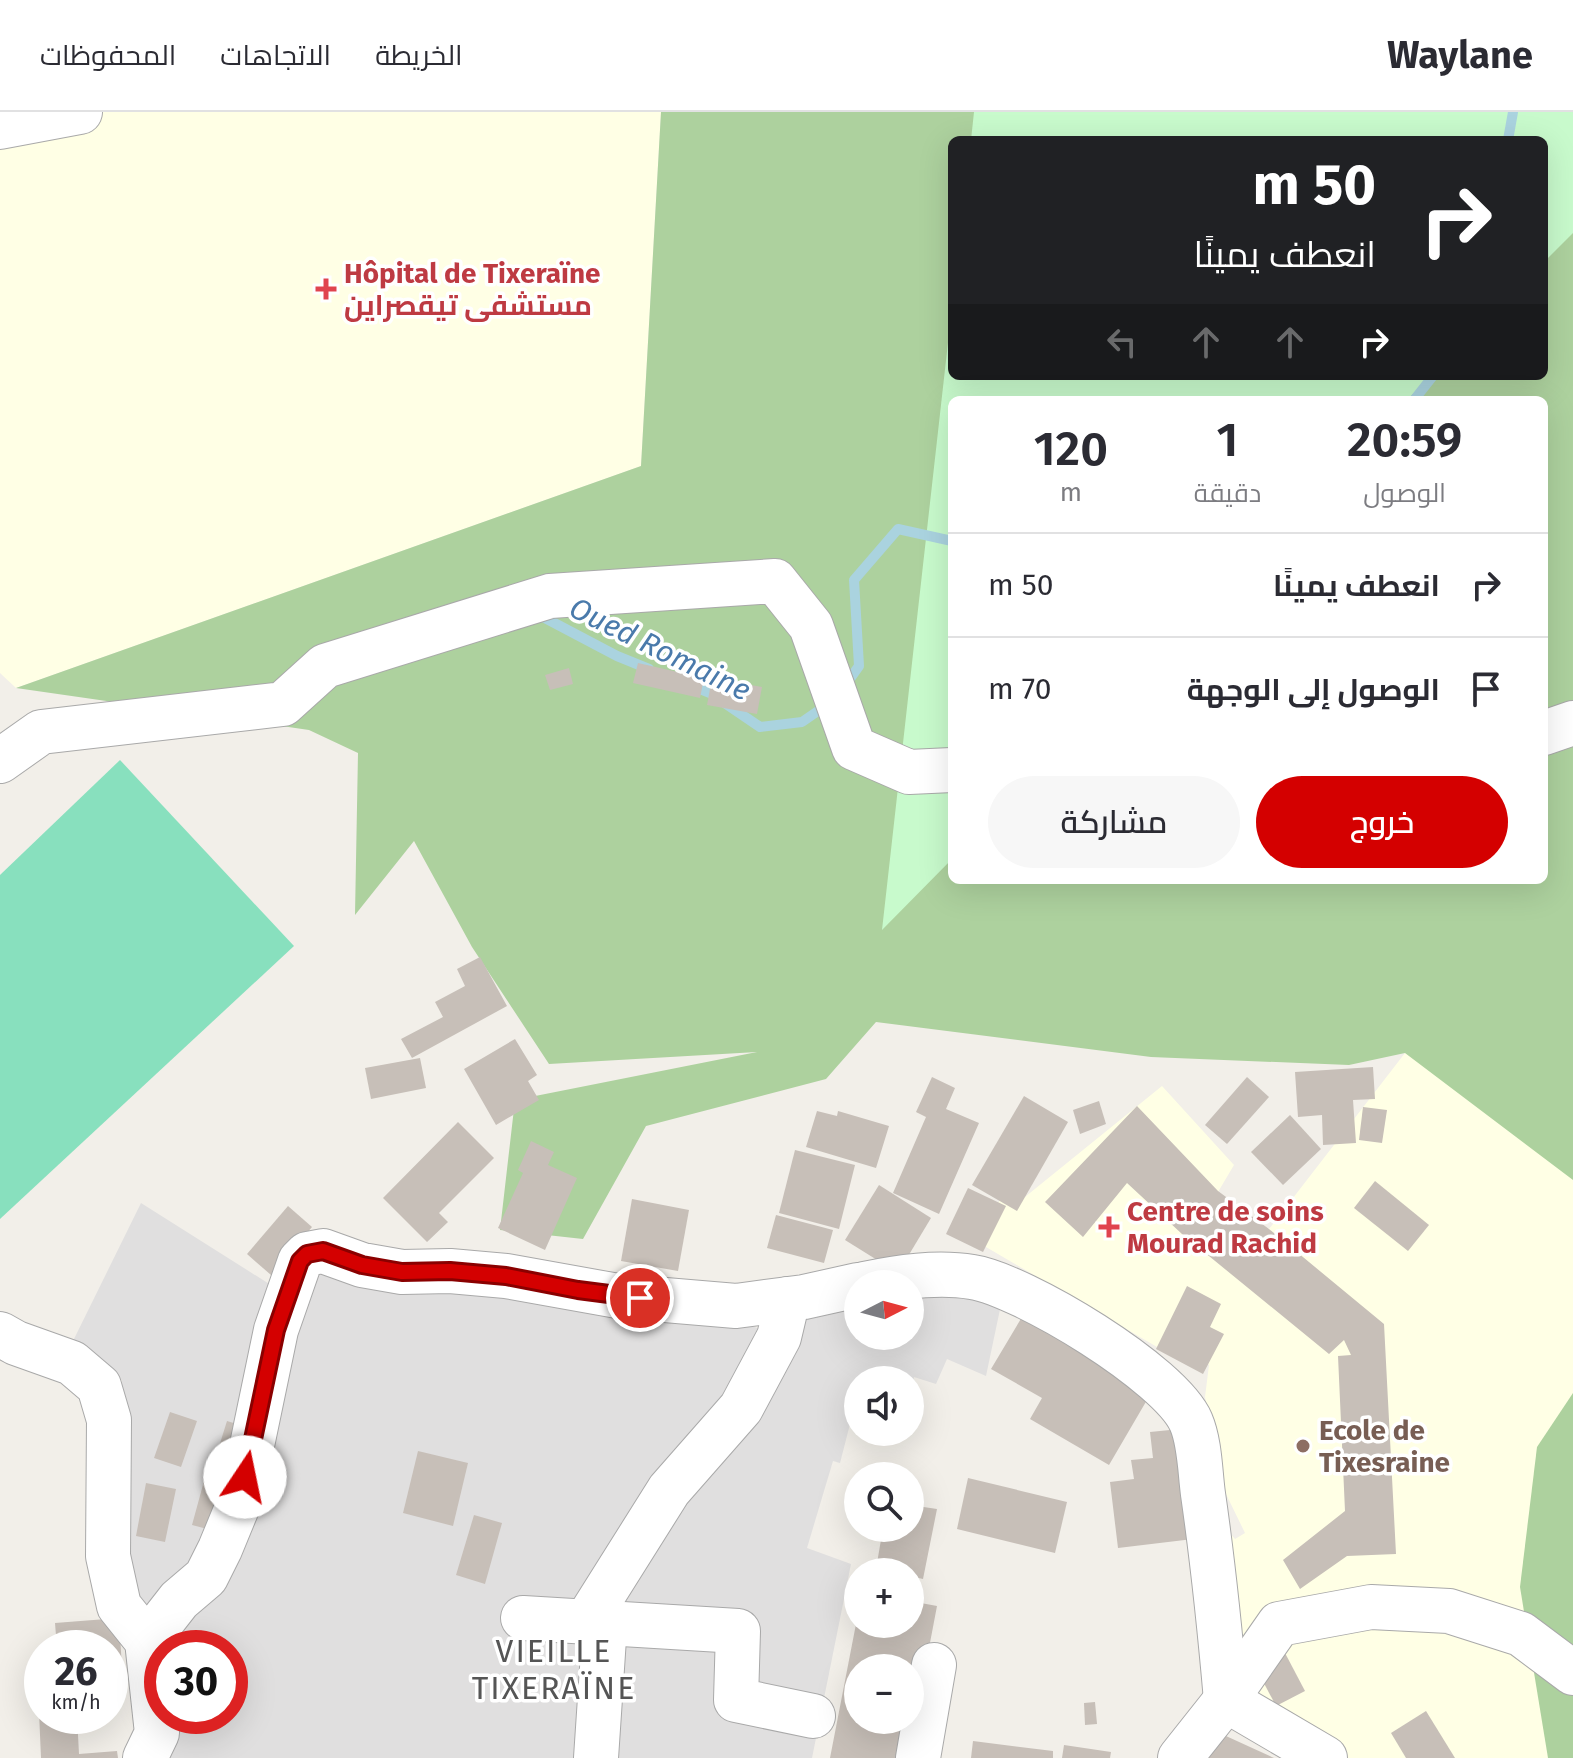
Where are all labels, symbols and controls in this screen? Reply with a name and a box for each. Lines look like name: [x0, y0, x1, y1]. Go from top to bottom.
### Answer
text: Waylane: [1387, 32, 1533, 78]
text: المحفوظات: [40, 39, 176, 72]
text: الاتجاهات: [220, 39, 331, 72]
text: الخريطة: [375, 39, 463, 72]
text: 50 m: [1253, 152, 1376, 219]
icon: right: [1404, 168, 1508, 272]
text: انعطف يمينًا: [1194, 233, 1376, 277]
place label: Hôpital de Tixeraïne مستشفى تيقصراين: [344, 257, 601, 322]
marker: Hôpital de Tixeraïne مستشفى تيقصراين: [315, 278, 337, 300]
icon: left: [1100, 320, 1144, 364]
icon: ahead: [1184, 320, 1228, 364]
icon: ahead: [1268, 320, 1312, 364]
icon: right: [1352, 320, 1396, 364]
text: 1: [1217, 411, 1238, 469]
text: 20:59: [1347, 411, 1462, 469]
text: 120: [1034, 420, 1108, 478]
text: m: [1060, 477, 1082, 508]
text: دقيقة: [1194, 478, 1261, 509]
text: الوصول: [1363, 478, 1446, 509]
icon: right: [1464, 563, 1508, 607]
text: 50 m: [988, 567, 1053, 603]
text: انعطف يمينًا: [1273, 568, 1440, 604]
water label: Oued Romaine: [563, 590, 757, 708]
icon: arrive: [1464, 667, 1508, 711]
text: 70 m: [988, 671, 1051, 707]
text: الوصول إلى الوجهة: [1187, 672, 1440, 708]
button: مشاركة: [988, 776, 1240, 868]
button: خروج: [1256, 776, 1508, 868]
place label: Centre de soins Mourad Rachid: [1127, 1195, 1324, 1260]
marker: Centre de soins Mourad Rachid: [1098, 1216, 1120, 1238]
pin: [606, 1264, 674, 1332]
north arrow: [844, 1270, 924, 1350]
map controls: [844, 1270, 924, 1734]
icon: arrive: [618, 1276, 662, 1320]
button: sound: [844, 1366, 924, 1446]
place label: Ecole de Tixesraine: [1319, 1414, 1450, 1479]
position arrow: [203, 1435, 287, 1519]
marker: Ecole de Tixesraine: [1294, 1437, 1312, 1455]
button: search: [844, 1462, 924, 1542]
button: +: [844, 1558, 924, 1638]
speed limit sign: 30: [144, 1630, 248, 1734]
district label: VIEILLE TIXERAÏNE: [472, 1632, 636, 1707]
text: 26: [54, 1648, 98, 1696]
button: −: [844, 1654, 924, 1734]
text: km/h: [51, 1690, 101, 1714]

